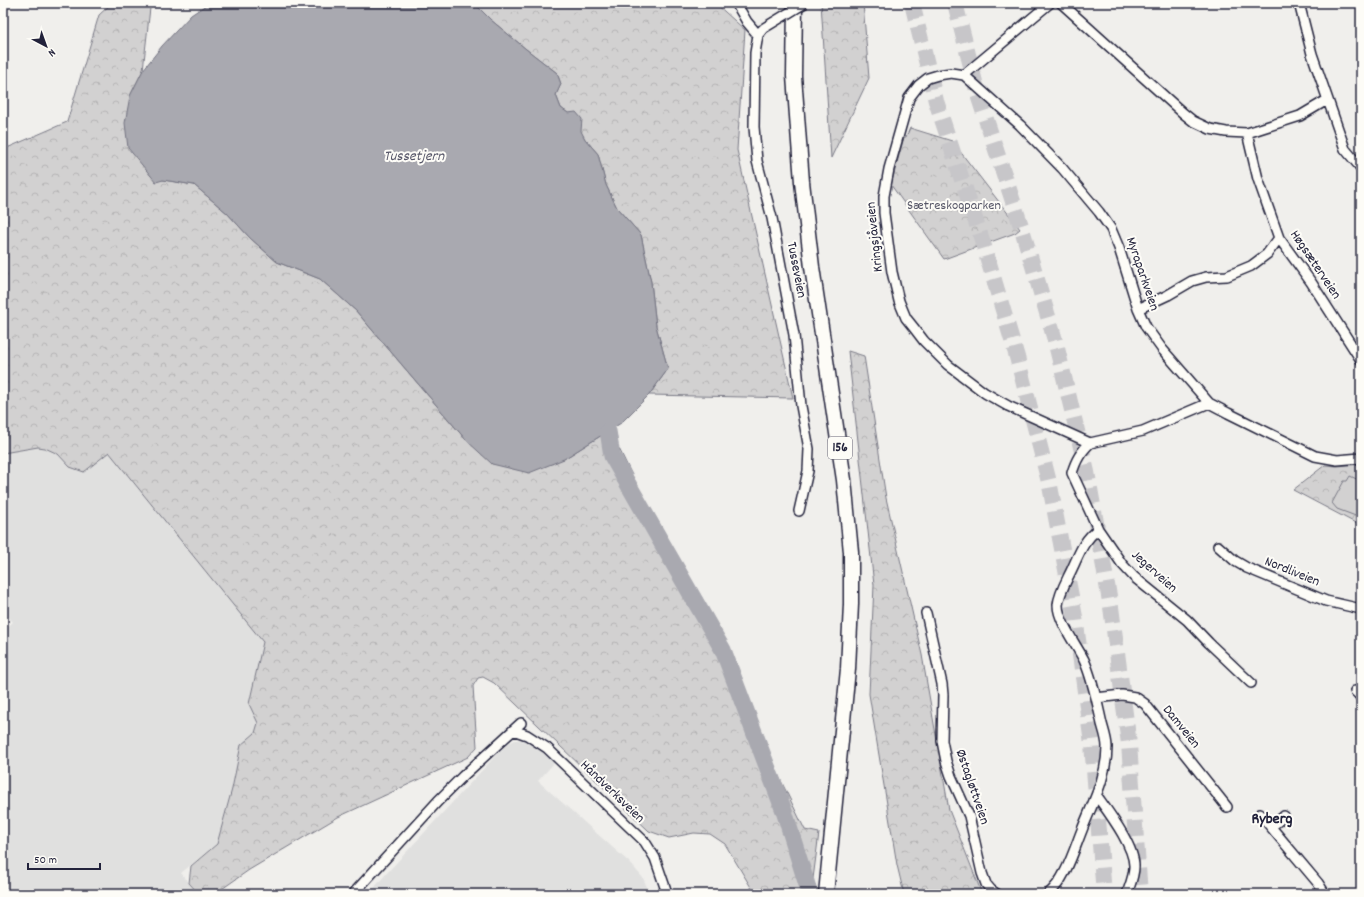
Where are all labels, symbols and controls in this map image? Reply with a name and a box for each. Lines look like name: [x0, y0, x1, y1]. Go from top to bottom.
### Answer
north arrow: [26, 26, 66, 66]
text: N: [44, 44, 59, 60]
water label: Tussetjern: [384, 146, 445, 168]
park label: Sætreskogparken: [907, 196, 1001, 216]
street label: Kringsjåveien: [861, 201, 889, 273]
street label: Høgsæterveien: [1284, 226, 1346, 304]
street label: Myraparkveien: [1120, 234, 1164, 314]
street label: Tusseveien: [781, 240, 811, 300]
road number: 156: [828, 437, 852, 459]
street label: Jegerveien: [1127, 546, 1181, 598]
street label: Nordliveien: [1261, 552, 1323, 592]
street label: Damveien: [1157, 701, 1205, 753]
street label: Østagløttveien: [950, 747, 994, 827]
street label: Håndverksveien: [575, 756, 649, 828]
district label: Ryberg: [1251, 808, 1293, 831]
scale bar: [28, 845, 100, 871]
text: 50 m: [34, 852, 57, 869]

